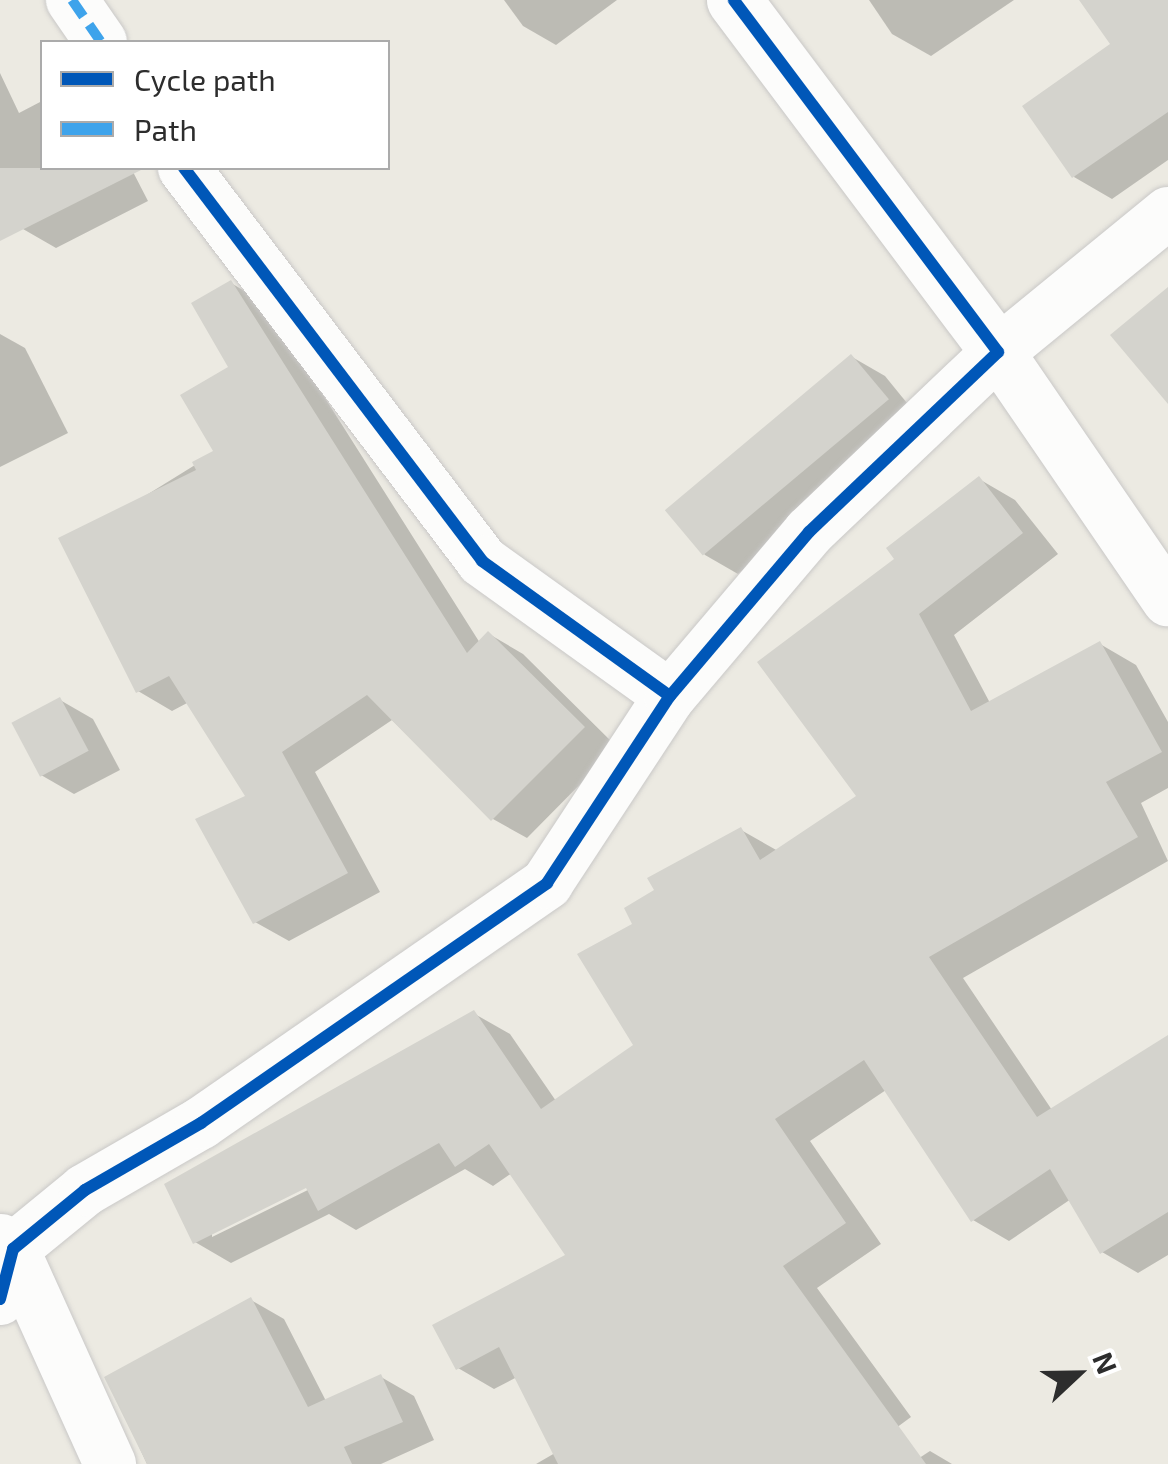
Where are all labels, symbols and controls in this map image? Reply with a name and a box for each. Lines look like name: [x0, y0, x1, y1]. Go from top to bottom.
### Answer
legend: [40, 40, 390, 170]
text: Cycle path: [134, 61, 276, 97]
text: Path: [134, 111, 197, 147]
north arrow: [1028, 1324, 1128, 1424]
text: N: [1086, 1347, 1125, 1379]

